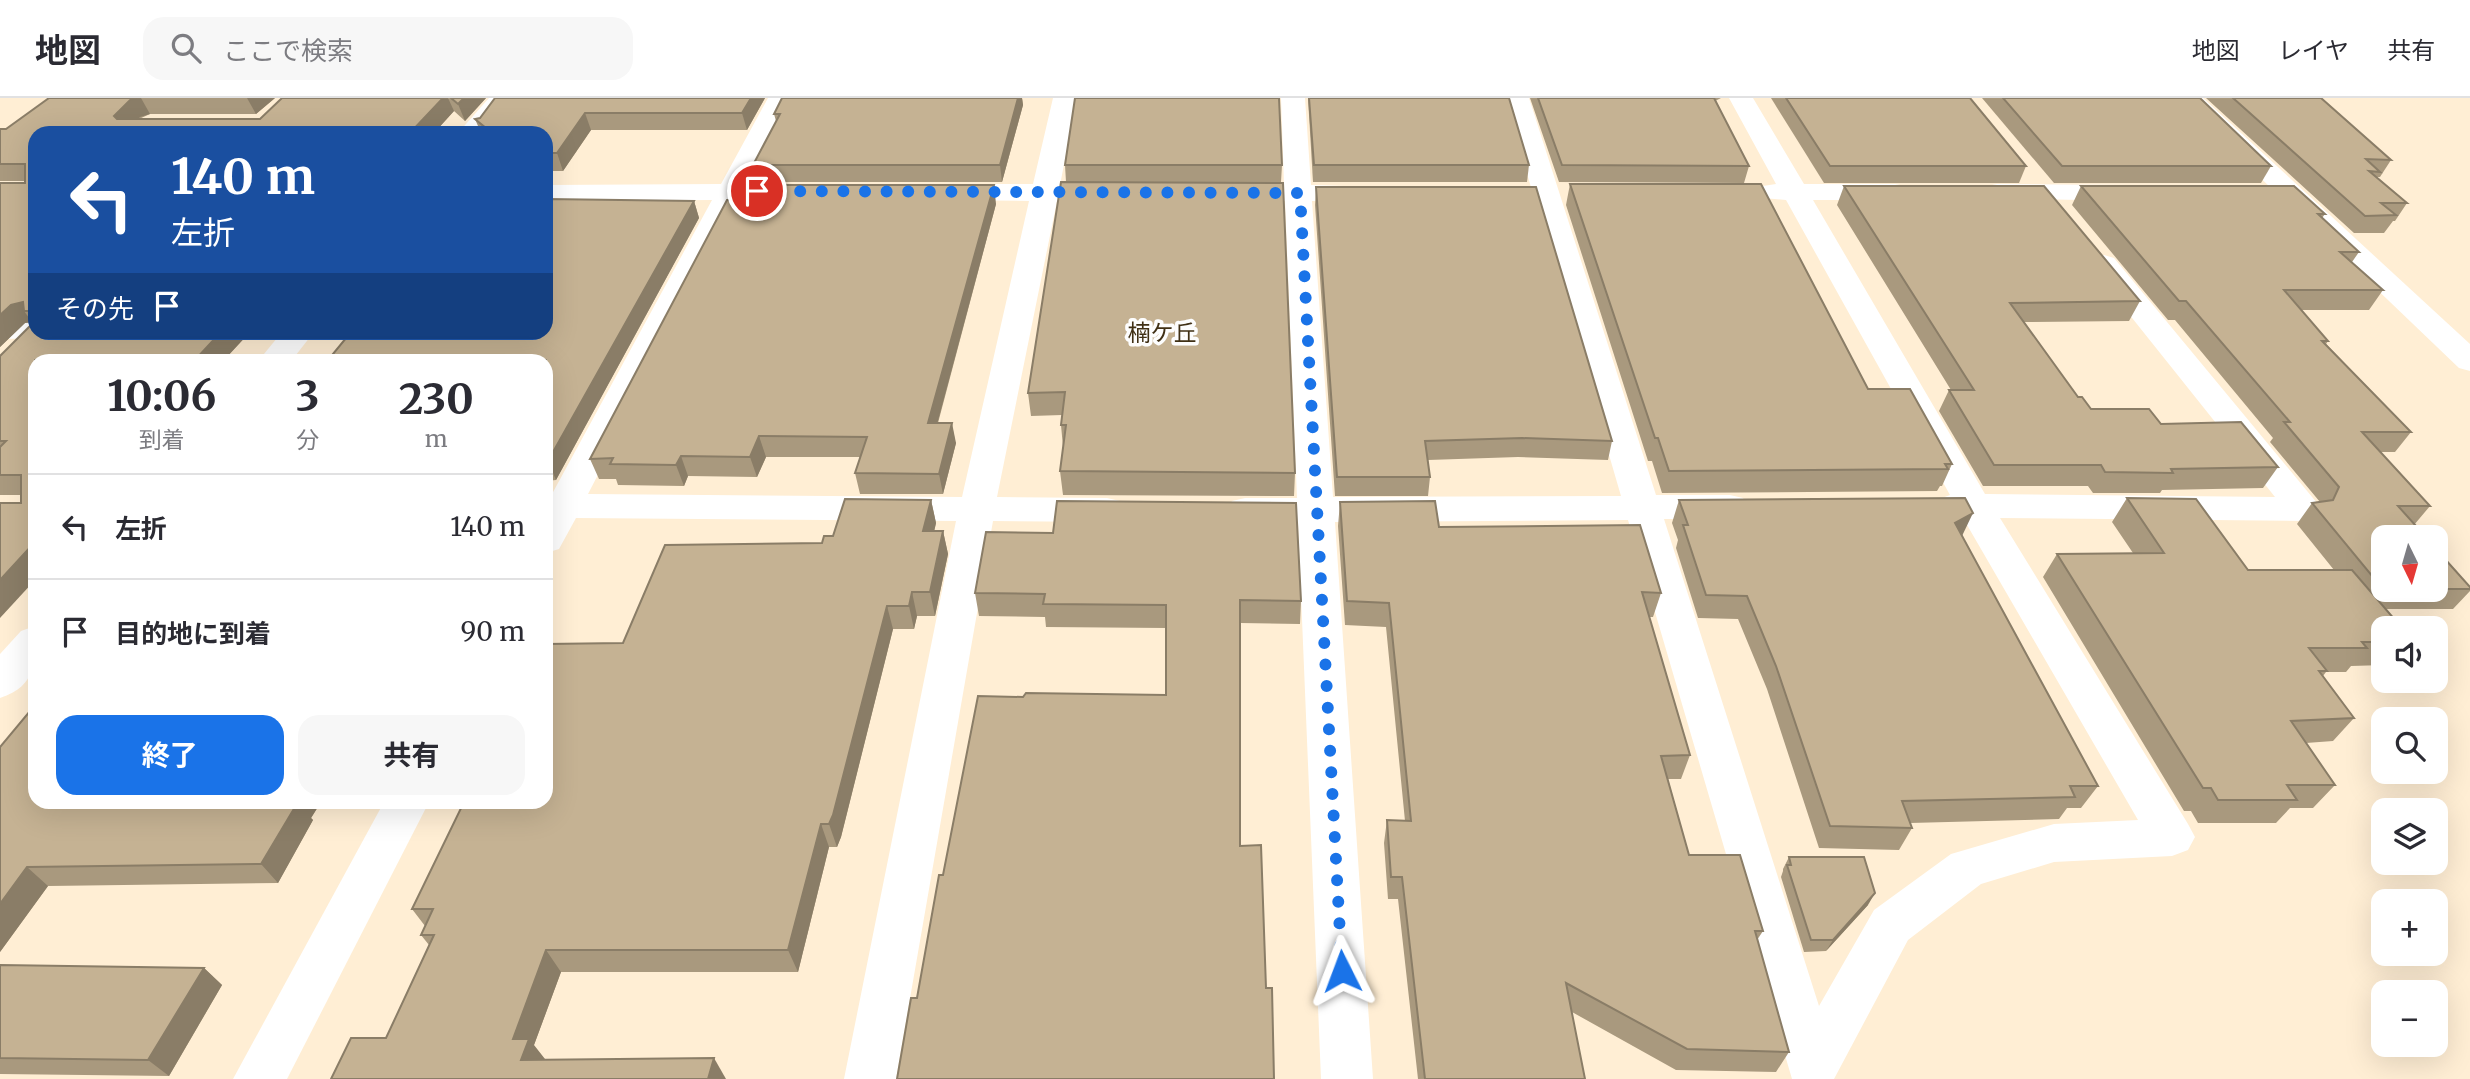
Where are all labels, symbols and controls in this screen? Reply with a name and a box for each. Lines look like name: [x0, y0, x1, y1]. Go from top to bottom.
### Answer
search box: [143, 17, 633, 80]
icon: search: [167, 29, 205, 67]
text: 地図: [35, 30, 101, 71]
text: ここで検索: [223, 34, 353, 67]
text: 地図: [2192, 35, 2240, 66]
text: レイヤ: [2278, 35, 2349, 66]
text: 共有: [2387, 35, 2435, 66]
text: 140 m: [171, 146, 315, 207]
icon: left: [56, 154, 147, 245]
pin: [727, 161, 787, 221]
icon: arrive: [738, 172, 776, 210]
text: 左折: [171, 213, 235, 253]
icon: arrive: [148, 287, 186, 325]
text: その先: [56, 292, 134, 325]
district label: 楠ケ丘: [1128, 318, 1197, 347]
text: 10:06: [107, 370, 216, 422]
text: 3: [295, 370, 319, 422]
text: 230: [399, 373, 474, 425]
text: m: [425, 424, 448, 453]
text: 到着: [139, 425, 185, 454]
text: 分: [296, 425, 319, 454]
icon: left: [56, 508, 94, 546]
text: 140 m: [450, 510, 525, 543]
text: 左折: [115, 512, 167, 545]
north arrow: [2371, 525, 2448, 602]
map controls: [2371, 525, 2448, 1057]
icon: arrive: [56, 613, 94, 651]
text: 90 m: [461, 615, 525, 648]
button: sound: [2371, 616, 2448, 693]
text: 目的地に到着: [115, 617, 271, 650]
button: search: [2371, 707, 2448, 784]
button: 終了: [56, 715, 284, 795]
button: 共有: [298, 715, 525, 795]
button: layers: [2371, 798, 2448, 875]
button: +: [2371, 889, 2448, 966]
position arrow: [1305, 934, 1379, 1008]
button: −: [2371, 980, 2448, 1057]

